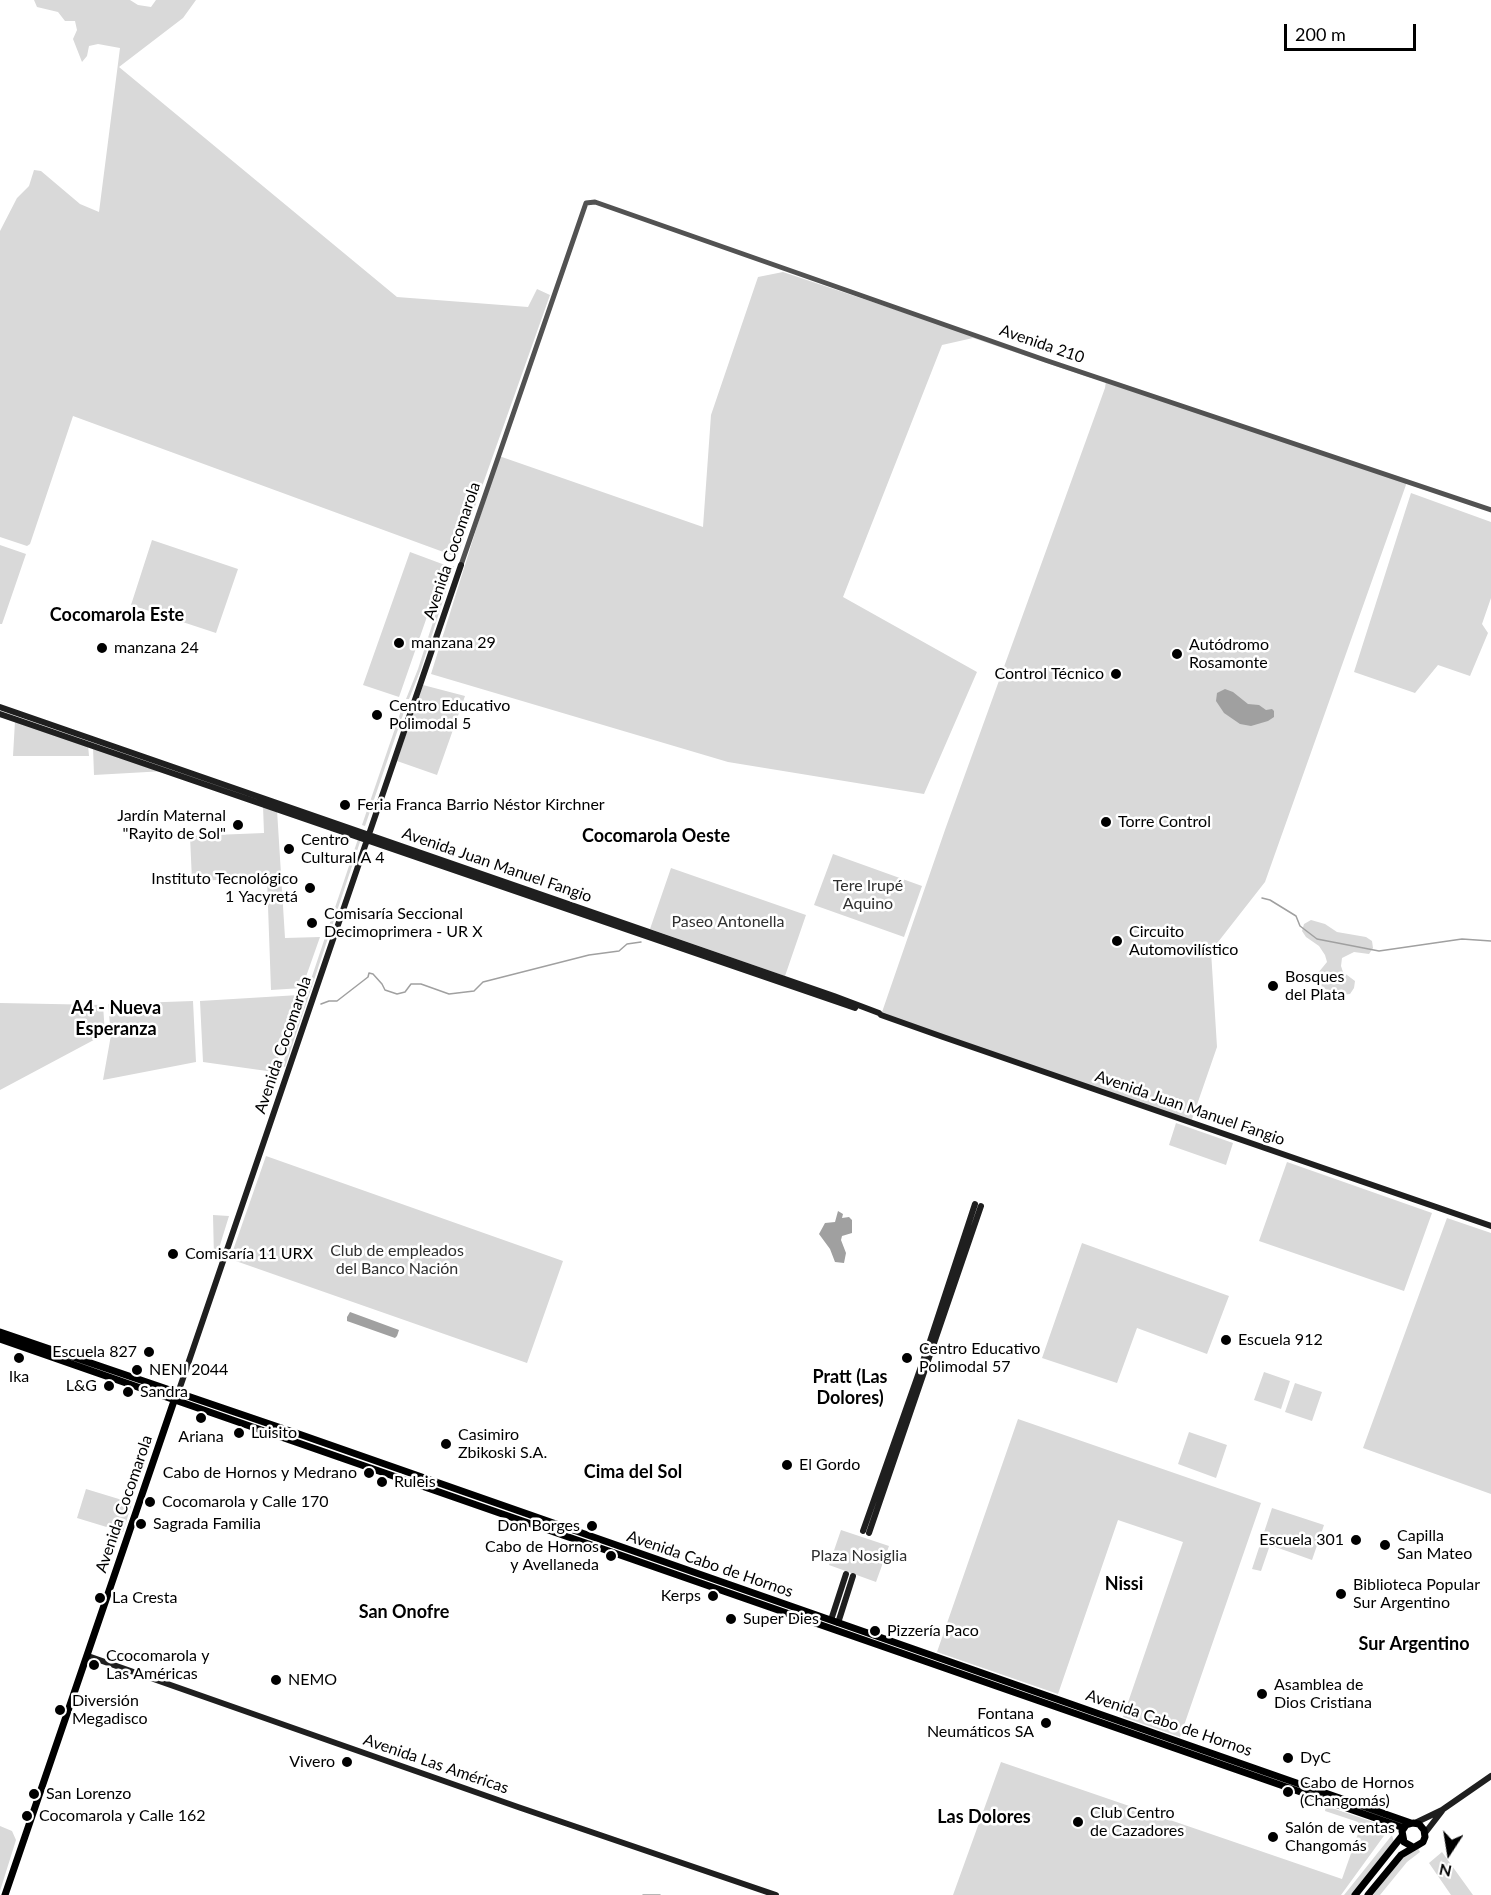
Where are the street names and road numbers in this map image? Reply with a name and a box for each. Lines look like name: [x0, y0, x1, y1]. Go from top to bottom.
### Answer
street label: Avenida 210: [997, 321, 1087, 367]
street label: Avenida Cocomarola: [419, 480, 485, 622]
street label: Avenida Juan Manuel Fangio: [399, 823, 595, 907]
street label: Avenida Cocomarola: [250, 974, 316, 1116]
street label: Avenida Juan Manuel Fangio: [1092, 1066, 1288, 1150]
street label: Avenida Cocomarola: [91, 1433, 157, 1575]
street label: Avenida Cabo de Hornos: [624, 1527, 796, 1601]
street label: Avenida Cabo de Hornos: [1083, 1686, 1255, 1760]
street label: Avenida Las Américas: [361, 1730, 511, 1798]

